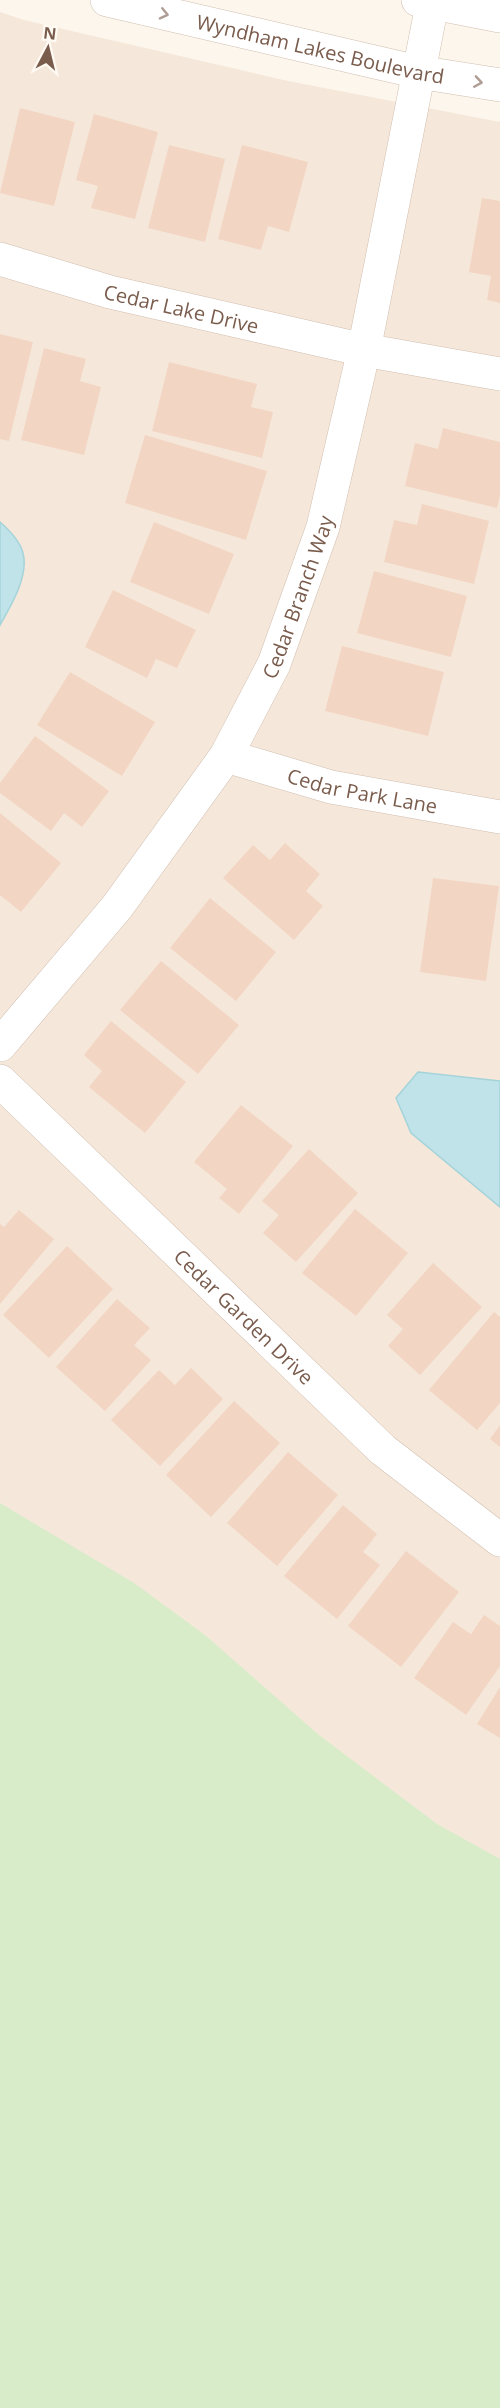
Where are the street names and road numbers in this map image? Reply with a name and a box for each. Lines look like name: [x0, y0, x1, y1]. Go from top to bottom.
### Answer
street label: Wyndham Lakes Boulevard: [194, 8, 446, 89]
street label: Cedar Lake Drive: [101, 278, 261, 339]
street label: Cedar Branch Way: [255, 512, 339, 683]
street label: Cedar Park Lane: [284, 761, 440, 819]
street label: Cedar Garden Drive: [168, 1243, 320, 1390]

